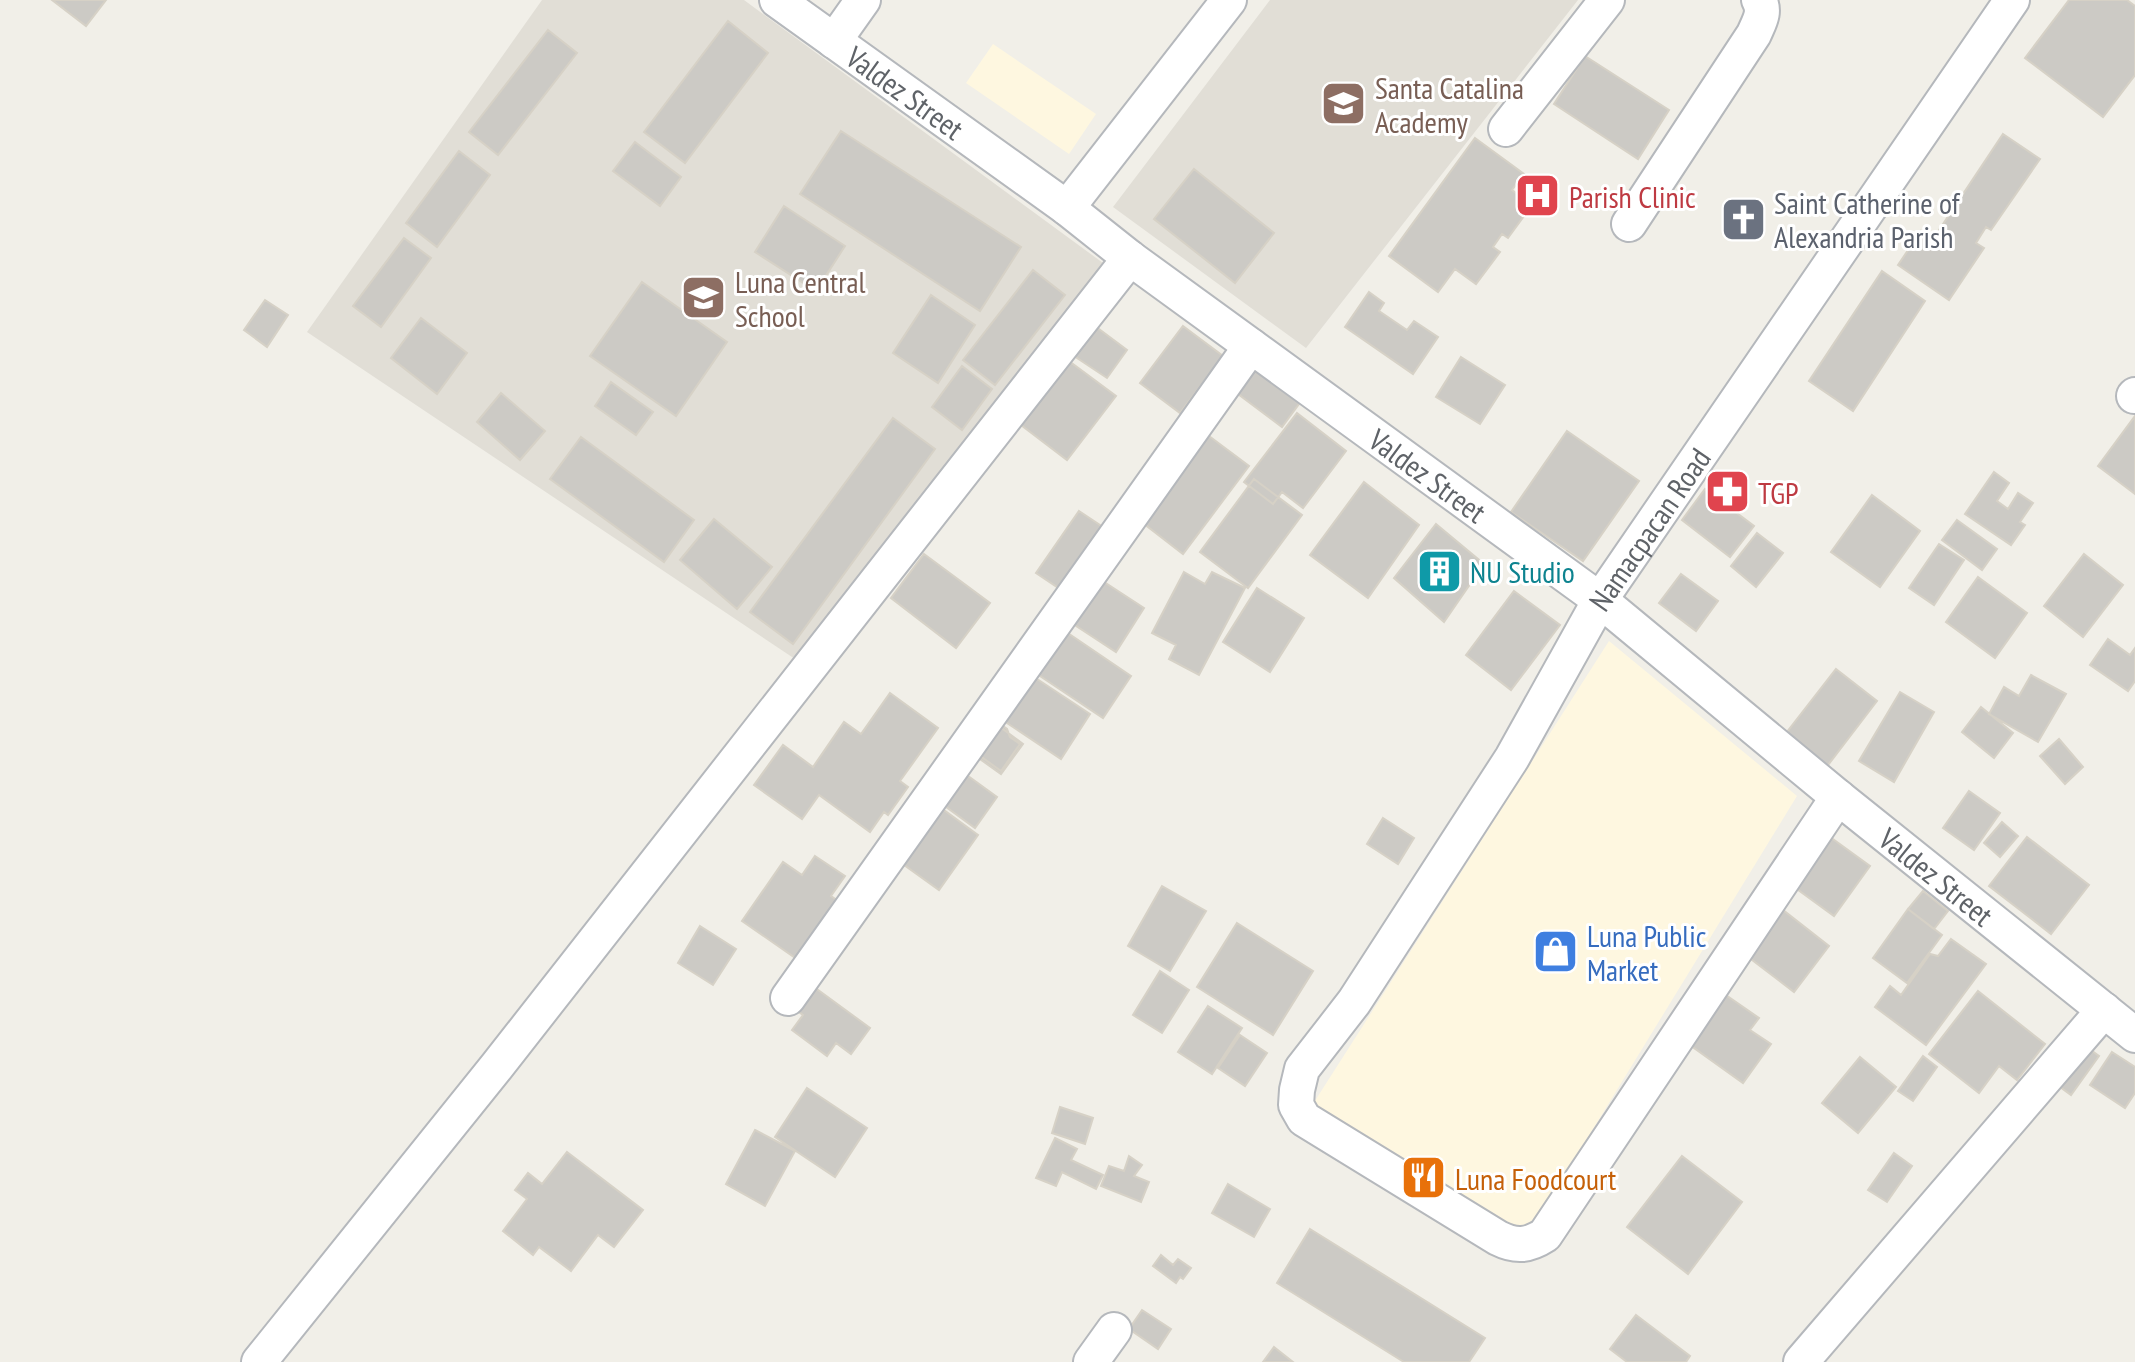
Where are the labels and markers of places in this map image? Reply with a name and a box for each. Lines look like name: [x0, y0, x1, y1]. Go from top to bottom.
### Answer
place label: Santa Catalina Academy: [1375, 68, 1524, 141]
school or university icon: Santa Catalina Academy: [1320, 80, 1368, 128]
hospital icon: Parish Clinic: [1514, 172, 1562, 220]
place label: Parish Clinic: [1569, 177, 1696, 216]
place label: Saint Catherine of Alexandria Parish: [1774, 183, 1961, 256]
church icon: Saint Catherine of Alexandria Parish: [1719, 195, 1767, 243]
place label: Luna Central School: [735, 262, 866, 335]
school or university icon: Luna Central School: [680, 274, 728, 322]
pharmacy icon: TGP: [1703, 468, 1751, 516]
place label: TGP: [1758, 473, 1799, 512]
building icon: NU Studio: [1415, 547, 1463, 595]
place label: NU Studio: [1470, 552, 1575, 591]
place label: Luna Public Market: [1587, 916, 1707, 989]
shop icon: Luna Public Market: [1532, 928, 1580, 976]
restaurant icon: Luna Foodcourt: [1400, 1154, 1448, 1202]
place label: Luna Foodcourt: [1455, 1159, 1617, 1198]

